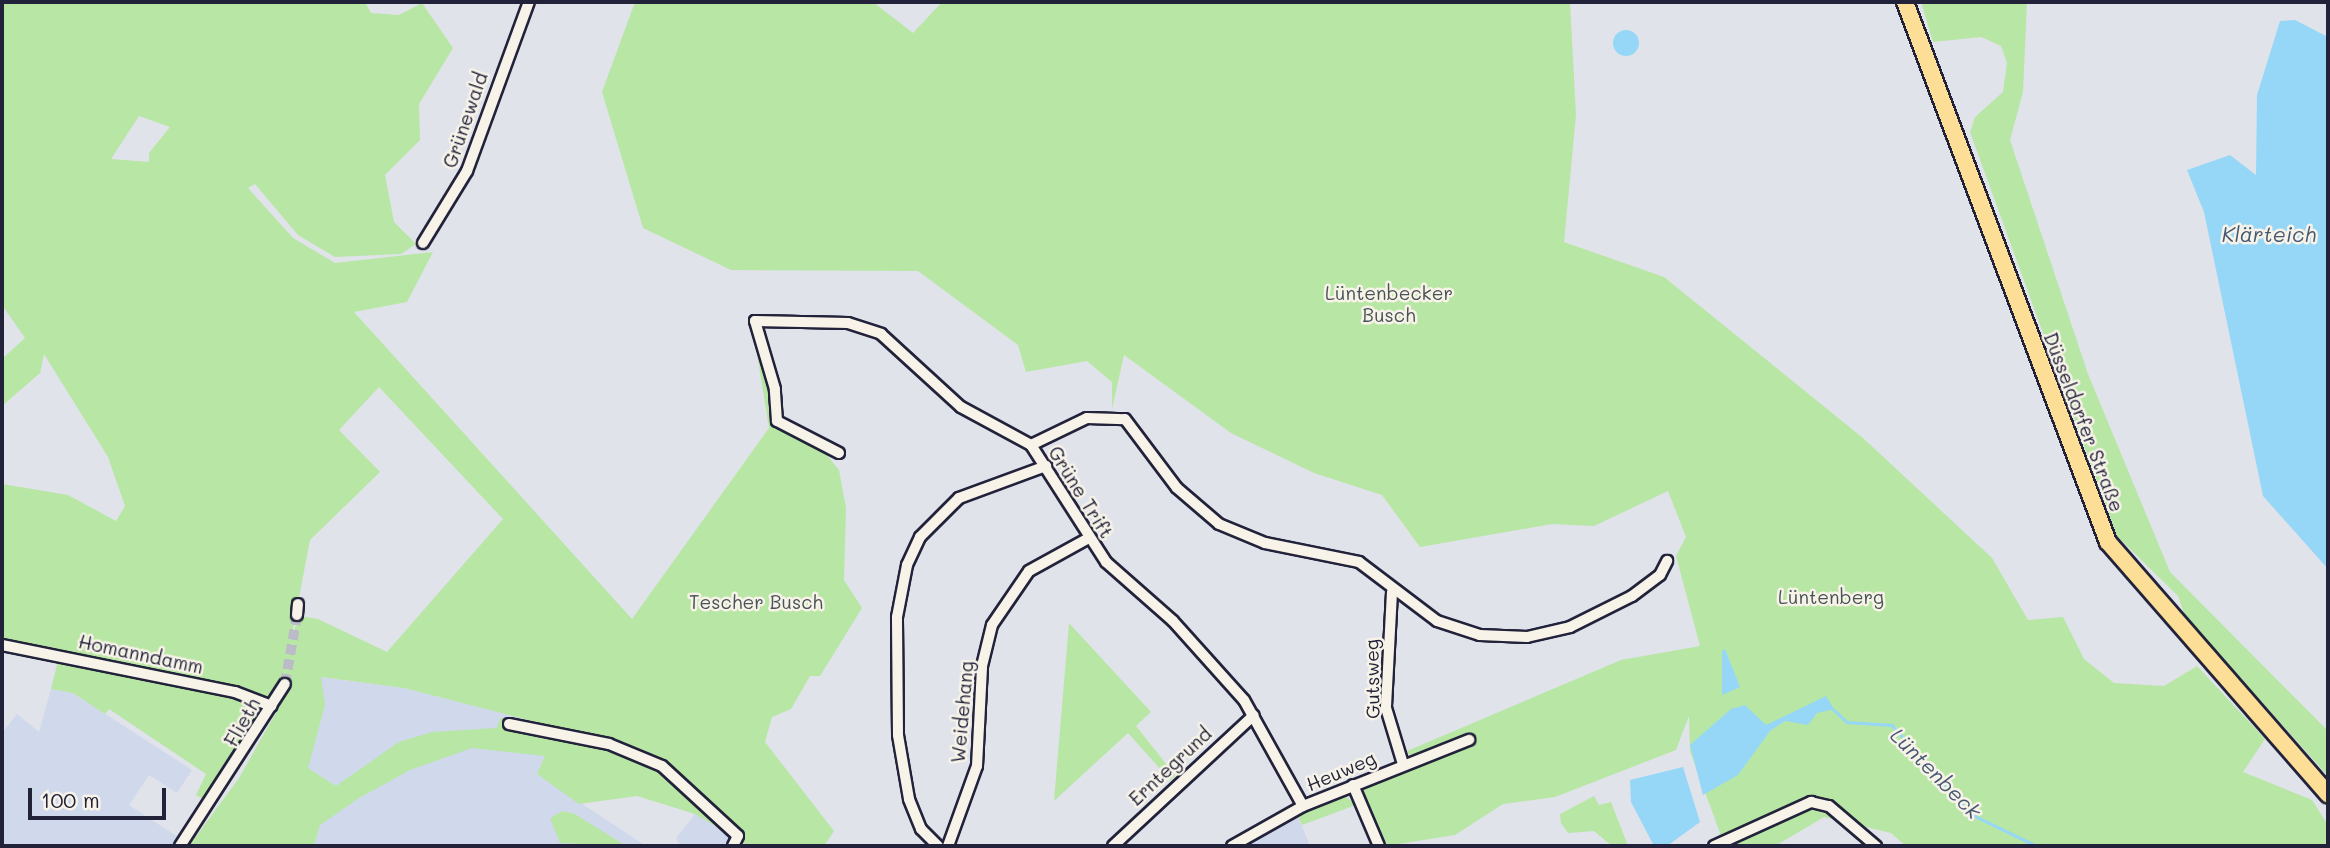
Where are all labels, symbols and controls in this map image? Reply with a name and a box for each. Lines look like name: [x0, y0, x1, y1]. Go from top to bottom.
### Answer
street label: Grünewald: [438, 69, 492, 171]
water label: Klärteich: [2222, 221, 2316, 247]
park label: Lüntenbecker Busch: [1325, 282, 1453, 326]
street label: Düsseldorfer Straße: [2039, 329, 2129, 515]
street label: Grüne Trift: [1044, 442, 1118, 542]
park label: Lüntenberg: [1778, 586, 1884, 608]
park label: Tescher Busch: [689, 591, 823, 613]
street label: Homanndamm: [77, 630, 205, 678]
street label: Gutsweg: [1360, 639, 1384, 719]
street label: Weidehang: [946, 660, 978, 764]
street label: Flieth: [219, 694, 265, 750]
street label: Erntegrund: [1124, 722, 1216, 810]
water label: Lüntenbeck: [1885, 722, 1987, 824]
street label: Heuweg: [1303, 746, 1379, 796]
scale bar: [32, 774, 170, 818]
text: 100 m: [41, 786, 100, 813]

